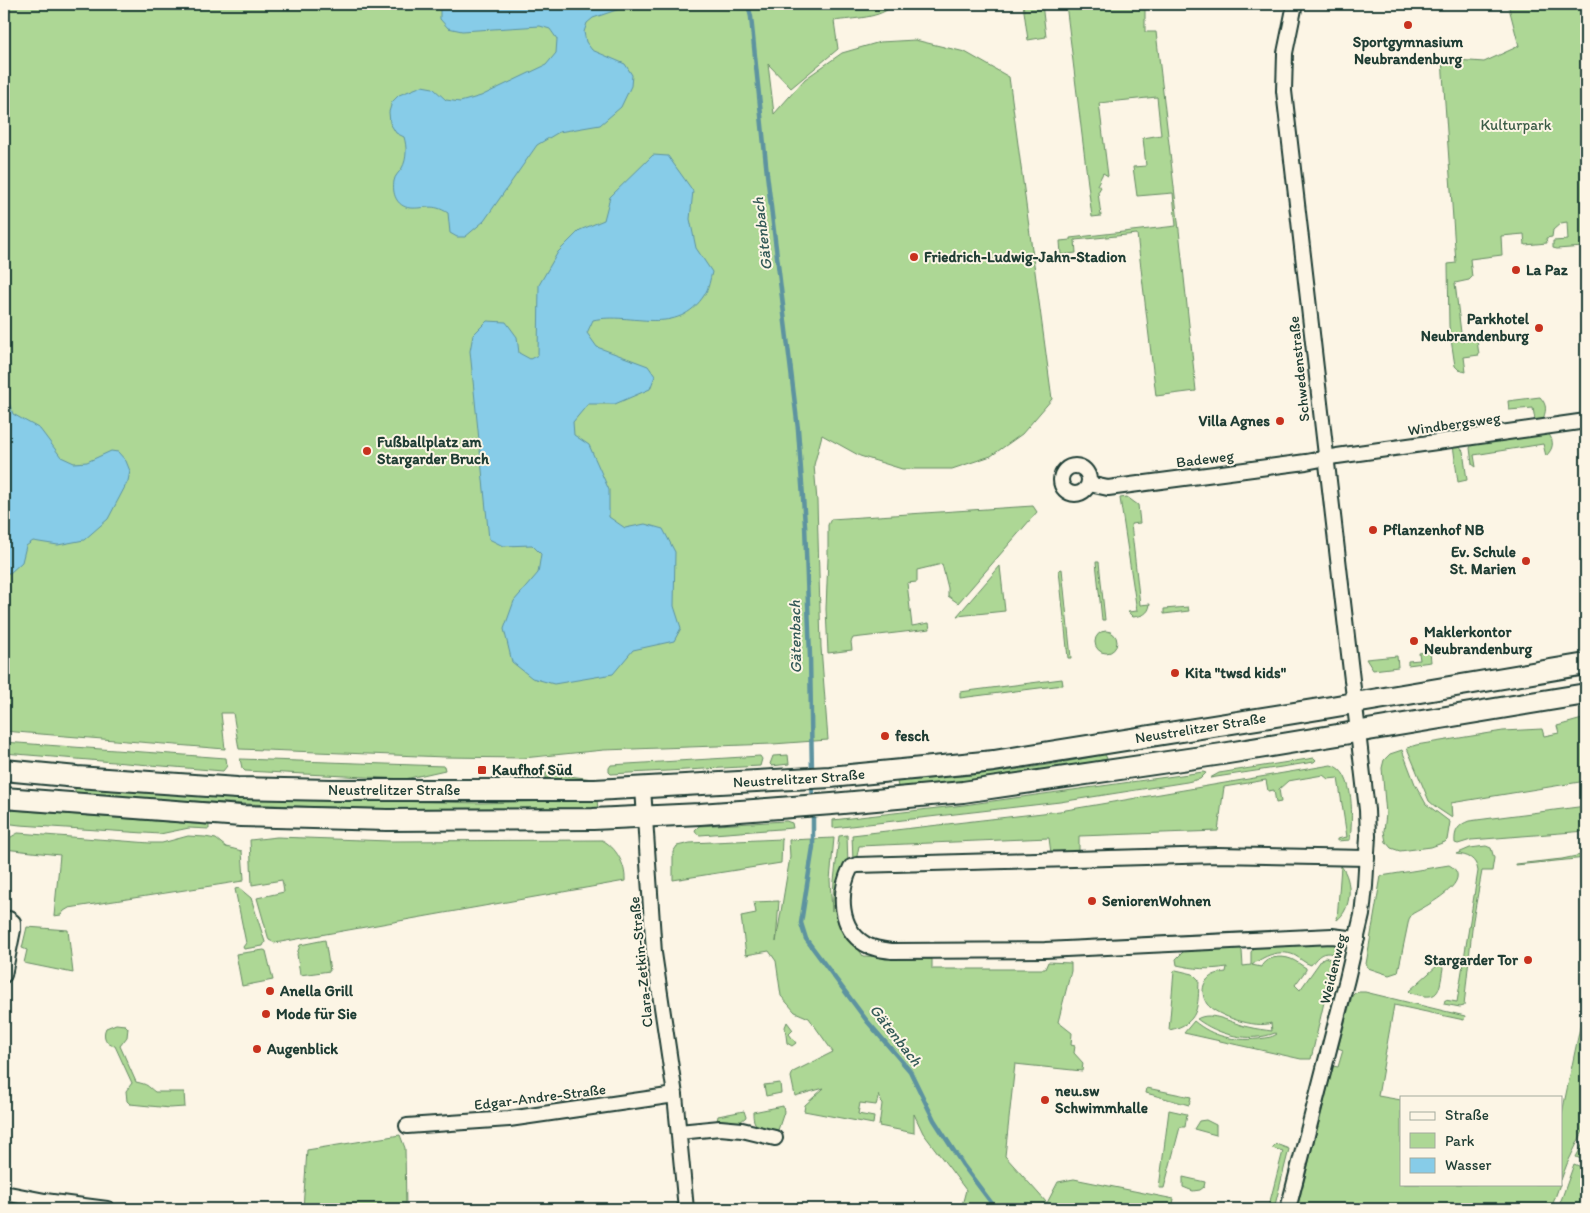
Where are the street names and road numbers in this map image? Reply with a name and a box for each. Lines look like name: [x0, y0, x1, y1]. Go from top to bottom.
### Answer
street label: Schwedenstraße: [1285, 315, 1313, 423]
street label: Windbergsweg: [1406, 409, 1502, 439]
street label: Badeweg: [1175, 446, 1235, 471]
street label: Neustrelitzer Straße: [1134, 709, 1267, 747]
street label: Neustrelitzer Straße: [732, 765, 866, 791]
street label: Neustrelitzer Straße: [328, 781, 460, 799]
street label: Clara-Zetkin-Straße: [625, 896, 657, 1028]
street label: Weidenweg: [1316, 932, 1350, 1006]
street label: Edgar-Andre-Straße: [473, 1080, 607, 1114]

